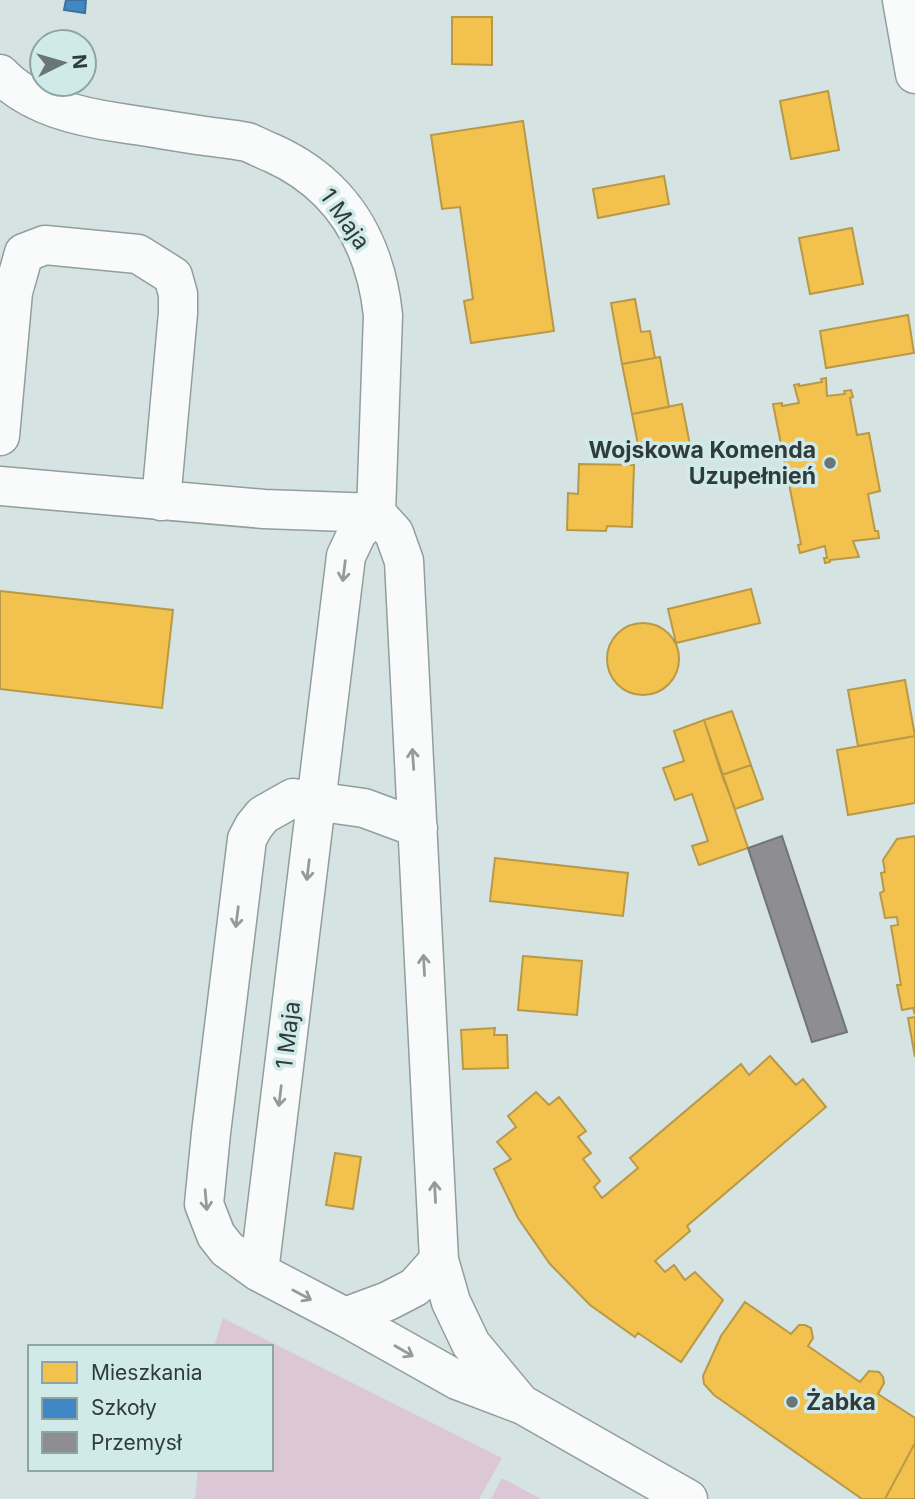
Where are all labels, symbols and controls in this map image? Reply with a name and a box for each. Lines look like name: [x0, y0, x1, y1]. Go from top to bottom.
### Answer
north arrow: [28, 28, 98, 98]
text: N: [67, 53, 92, 70]
street label: 1 Maja: [314, 183, 376, 255]
place label: Wojskowa Komenda Uzupełnień: [589, 436, 816, 490]
marker: Wojskowa Komenda Uzupełnień: [822, 455, 838, 471]
one-way arrow: [338, 559, 351, 582]
one-way arrow: [406, 749, 419, 771]
one-way arrow: [302, 858, 315, 881]
one-way arrow: [231, 905, 244, 928]
one-way arrow: [418, 953, 431, 976]
street label: 1 Maja: [270, 1000, 306, 1070]
one-way arrow: [274, 1084, 287, 1106]
one-way arrow: [428, 1181, 441, 1204]
one-way arrow: [200, 1189, 213, 1211]
one-way arrow: [291, 1288, 311, 1302]
legend: [28, 1345, 273, 1471]
one-way arrow: [393, 1345, 414, 1358]
text: Mieszkania: [91, 1360, 203, 1385]
place label: Żabka: [806, 1388, 876, 1416]
marker: Żabka: [784, 1394, 800, 1410]
text: Szkoły: [91, 1395, 157, 1420]
text: Przemysł: [91, 1430, 183, 1455]

